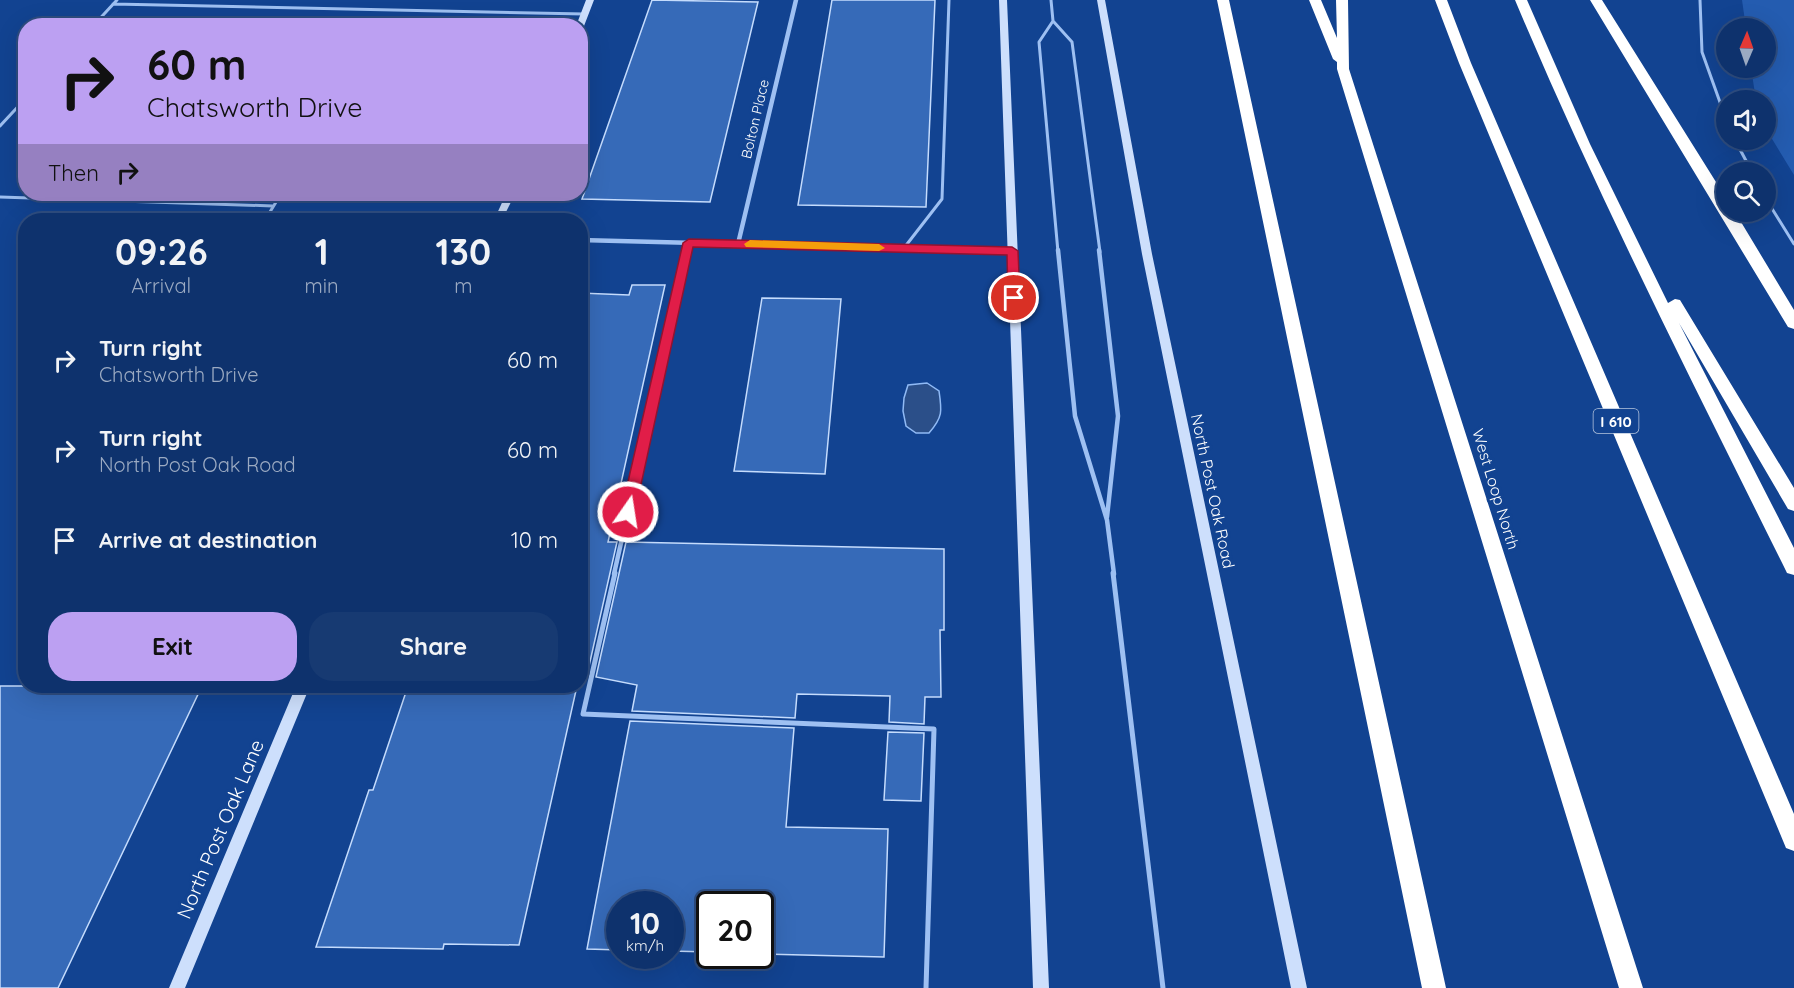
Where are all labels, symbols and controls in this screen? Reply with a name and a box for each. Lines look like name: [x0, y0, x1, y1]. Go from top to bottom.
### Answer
north arrow: [1716, 18, 1776, 78]
map controls: [1716, 18, 1776, 222]
text: 60 m: [147, 38, 247, 91]
icon: right: [48, 42, 126, 120]
street label: Bolton Place: [737, 77, 773, 160]
text: Chatsworth Drive: [147, 90, 363, 124]
button: sound: [1716, 90, 1776, 150]
icon: right: [111, 156, 144, 189]
text: Then: [48, 159, 99, 187]
button: search: [1716, 162, 1776, 222]
text: 09:26: [115, 229, 208, 274]
text: 1: [315, 229, 329, 274]
text: 130: [436, 229, 491, 274]
pin: [988, 272, 1039, 323]
text: Arrival: [131, 273, 191, 298]
text: min: [305, 273, 339, 298]
text: m: [454, 273, 472, 298]
icon: arrive: [997, 281, 1030, 314]
text: Turn right: [99, 334, 203, 362]
icon: right: [48, 344, 81, 377]
text: 60 m: [507, 346, 558, 374]
text: Chatsworth Drive: [99, 362, 259, 387]
road number: I 610: [1594, 409, 1638, 433]
street label: North Post Oak Road: [1187, 412, 1239, 570]
text: Turn right: [99, 424, 203, 452]
street label: West Loop North: [1468, 426, 1524, 552]
icon: right: [48, 434, 81, 467]
text: 60 m: [507, 436, 558, 464]
text: North Post Oak Road: [99, 452, 296, 477]
position arrow: [596, 480, 660, 544]
icon: arrive: [48, 524, 81, 557]
text: Arrive at destination: [99, 526, 317, 554]
text: 10 m: [511, 526, 558, 554]
button: Exit: [48, 612, 297, 681]
button: Share: [309, 612, 558, 681]
street label: North Post Oak Lane: [171, 735, 269, 923]
speed limit sign: 20: [696, 891, 774, 969]
text: 10: [630, 904, 660, 942]
text: km/h: [626, 936, 664, 955]

